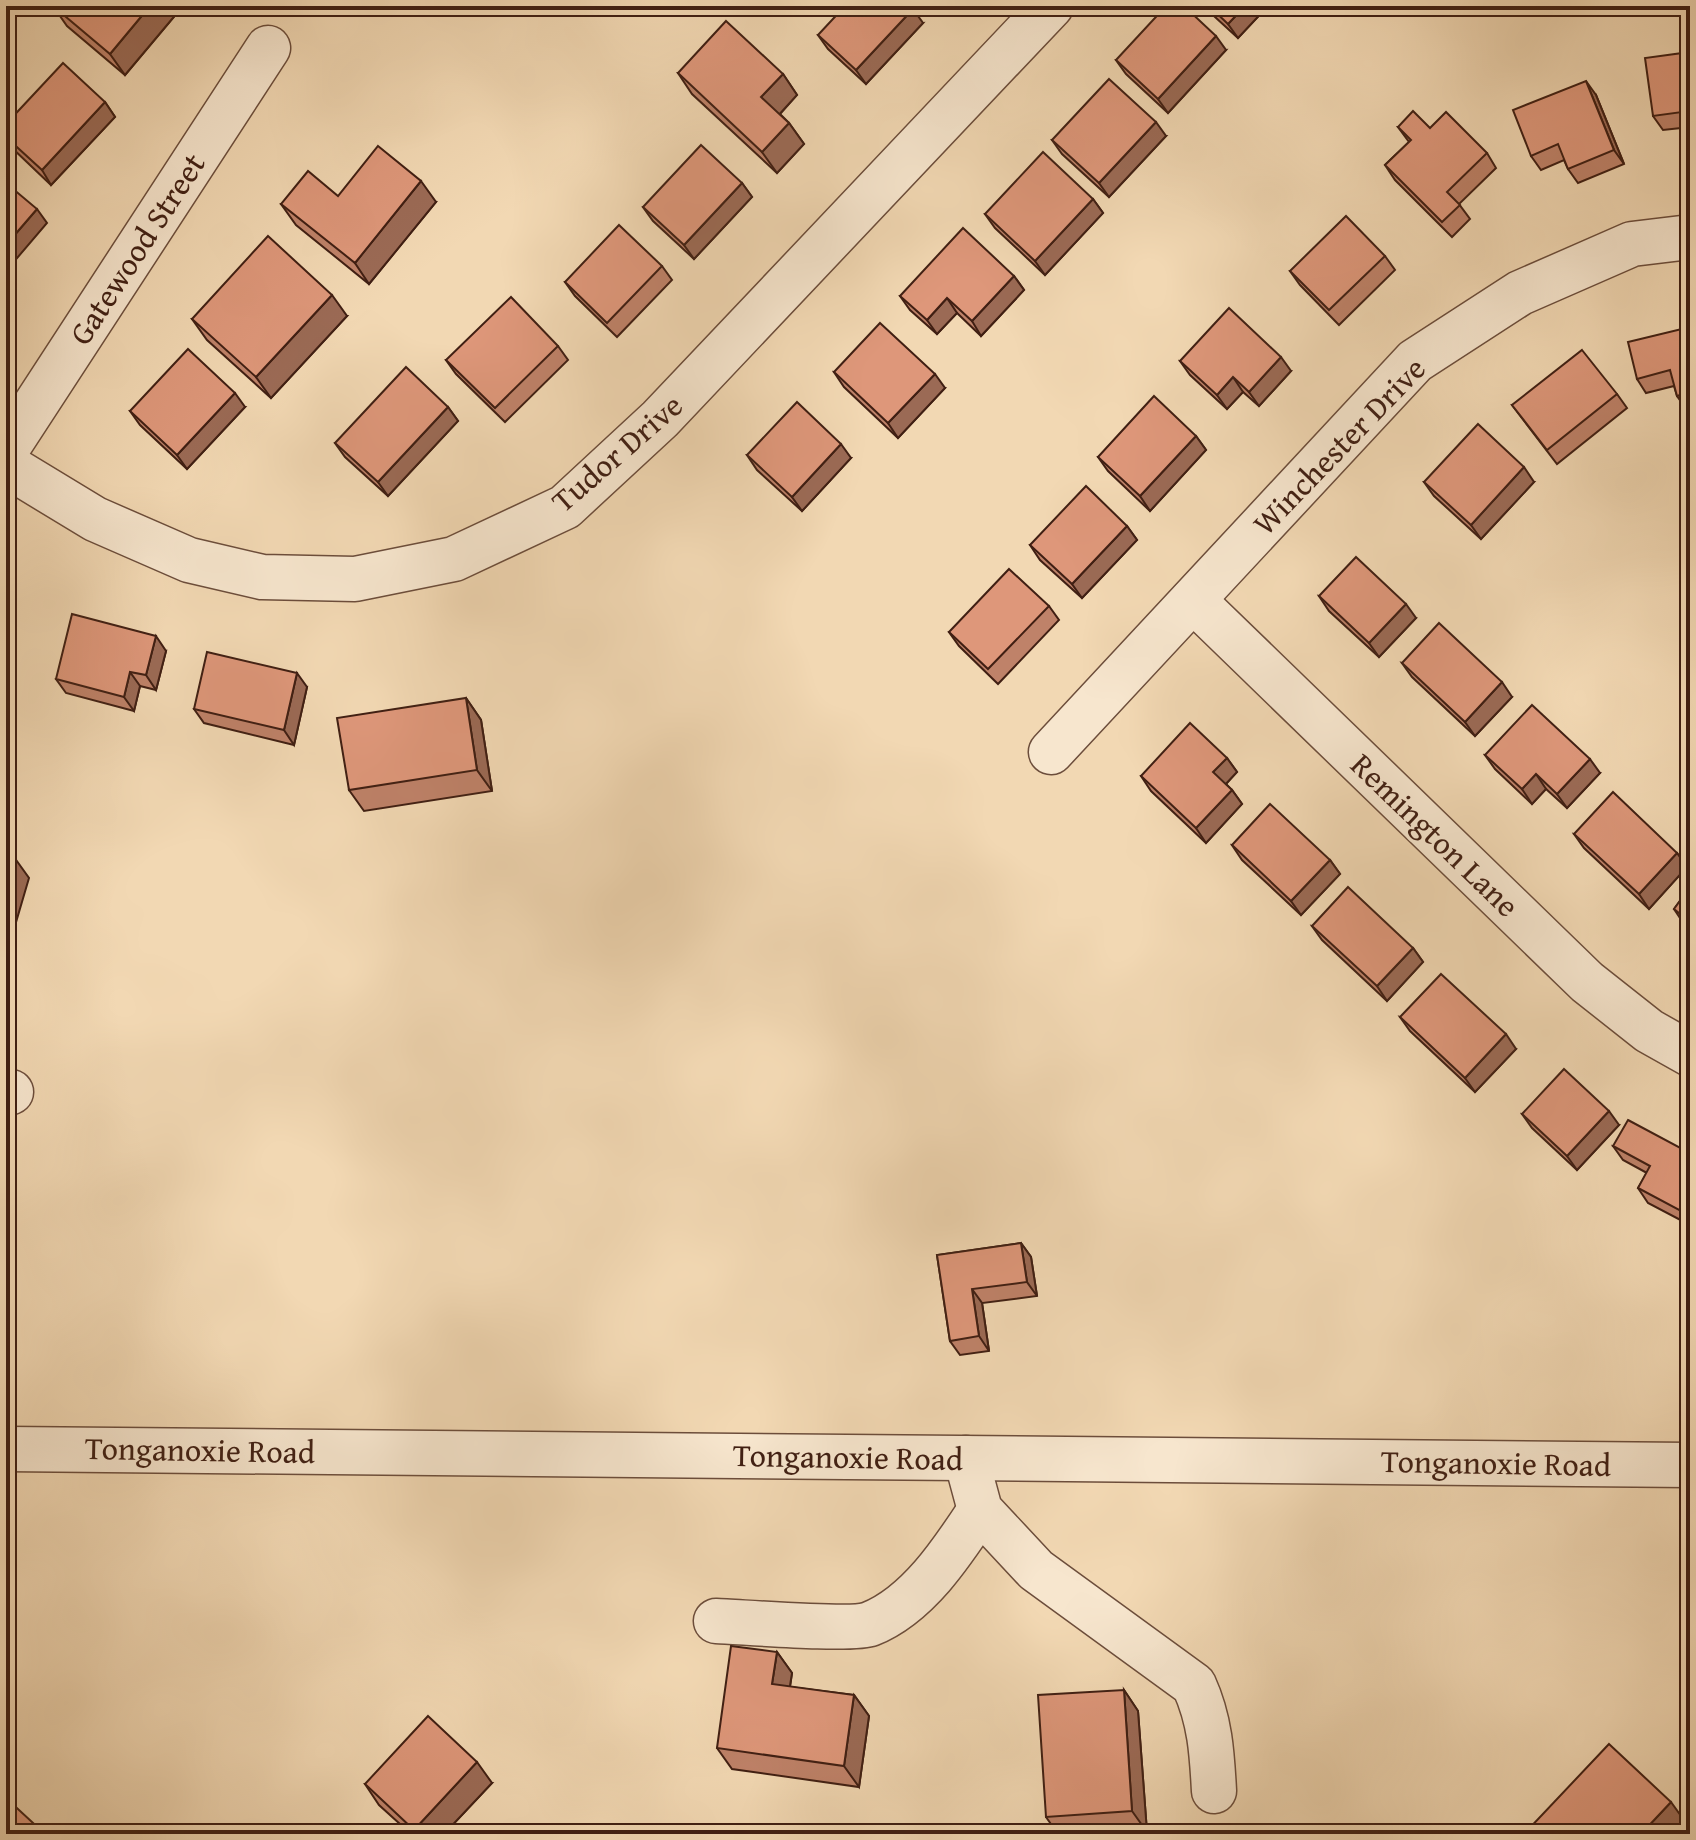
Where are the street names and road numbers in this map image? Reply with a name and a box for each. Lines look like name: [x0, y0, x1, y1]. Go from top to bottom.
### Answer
street label: Gatewood Street: [57, 144, 216, 354]
street label: Winchester Drive: [1241, 346, 1436, 545]
street label: Tudor Drive: [541, 382, 693, 523]
street label: Remington Lane: [1340, 742, 1530, 928]
street label: Tonganoxie Road: [85, 1424, 315, 1475]
street label: Tonganoxie Road: [733, 1431, 963, 1482]
street label: Tonganoxie Road: [1381, 1437, 1611, 1488]

